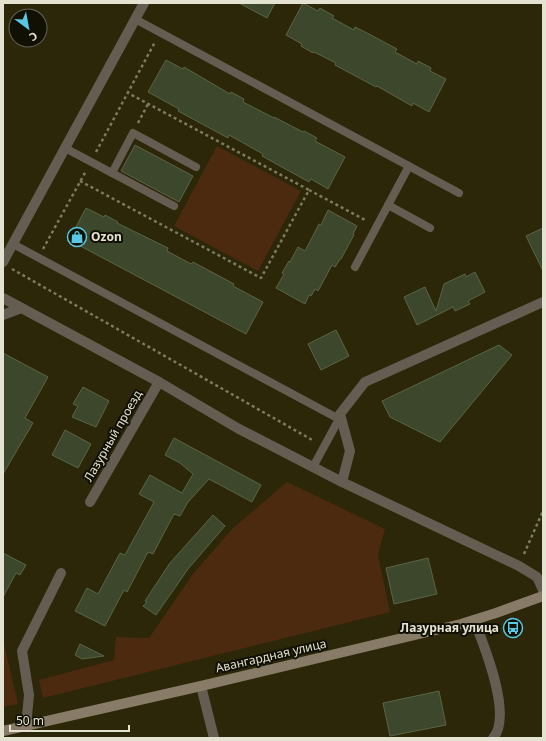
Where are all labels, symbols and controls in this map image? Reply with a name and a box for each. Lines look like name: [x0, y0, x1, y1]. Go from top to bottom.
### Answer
north arrow: [8, 8, 48, 48]
text: С: [27, 29, 41, 45]
shop icon: Ozon: [66, 226, 88, 248]
place label: Ozon: [91, 228, 122, 245]
street label: Лазурный проезд: [80, 386, 146, 484]
bus stop icon: Лазурная улица: [502, 617, 524, 639]
place label: Лазурная улица: [400, 619, 499, 636]
street label: Авангардная улица: [214, 635, 328, 677]
scale bar: [10, 707, 129, 733]
text: 50 m: [16, 712, 44, 729]

